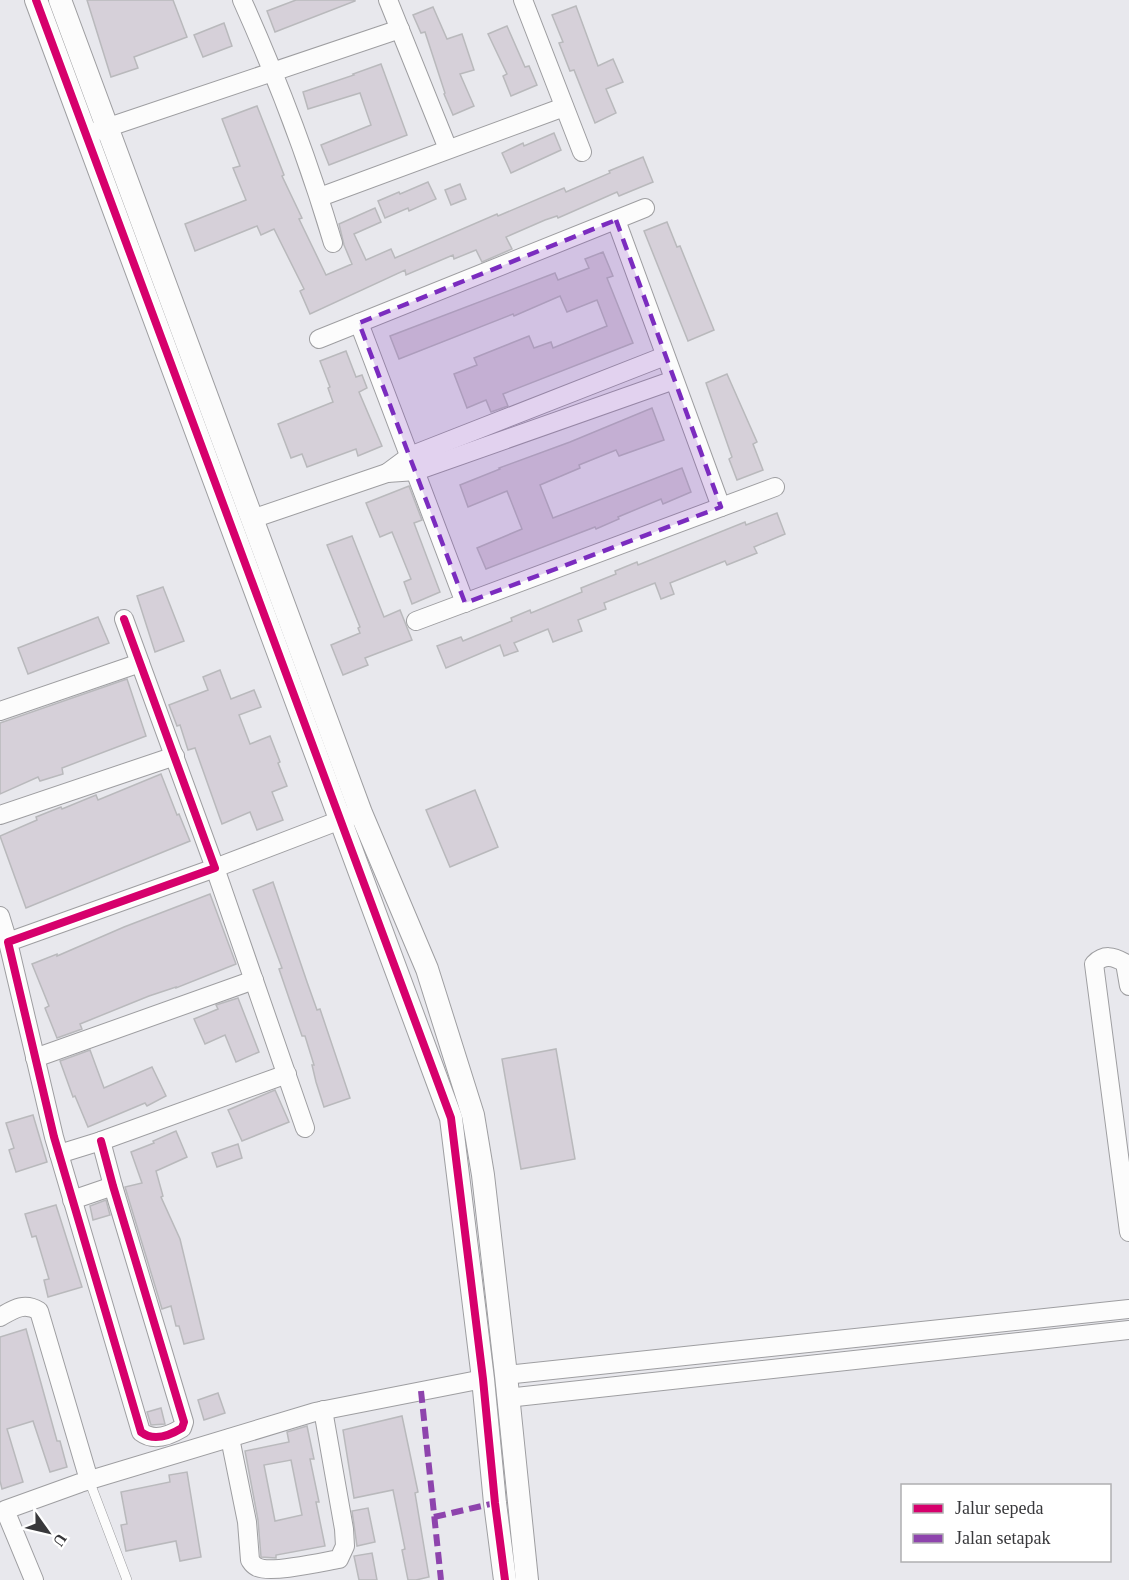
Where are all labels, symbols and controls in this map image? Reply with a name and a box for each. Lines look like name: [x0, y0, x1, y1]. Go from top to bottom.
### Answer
legend: [901, 1484, 1111, 1562]
text: Jalur sepeda: [955, 1498, 1043, 1518]
north arrow: [18, 1502, 78, 1562]
text: Jalan setapak: [955, 1528, 1050, 1548]
text: U: [49, 1531, 70, 1550]

